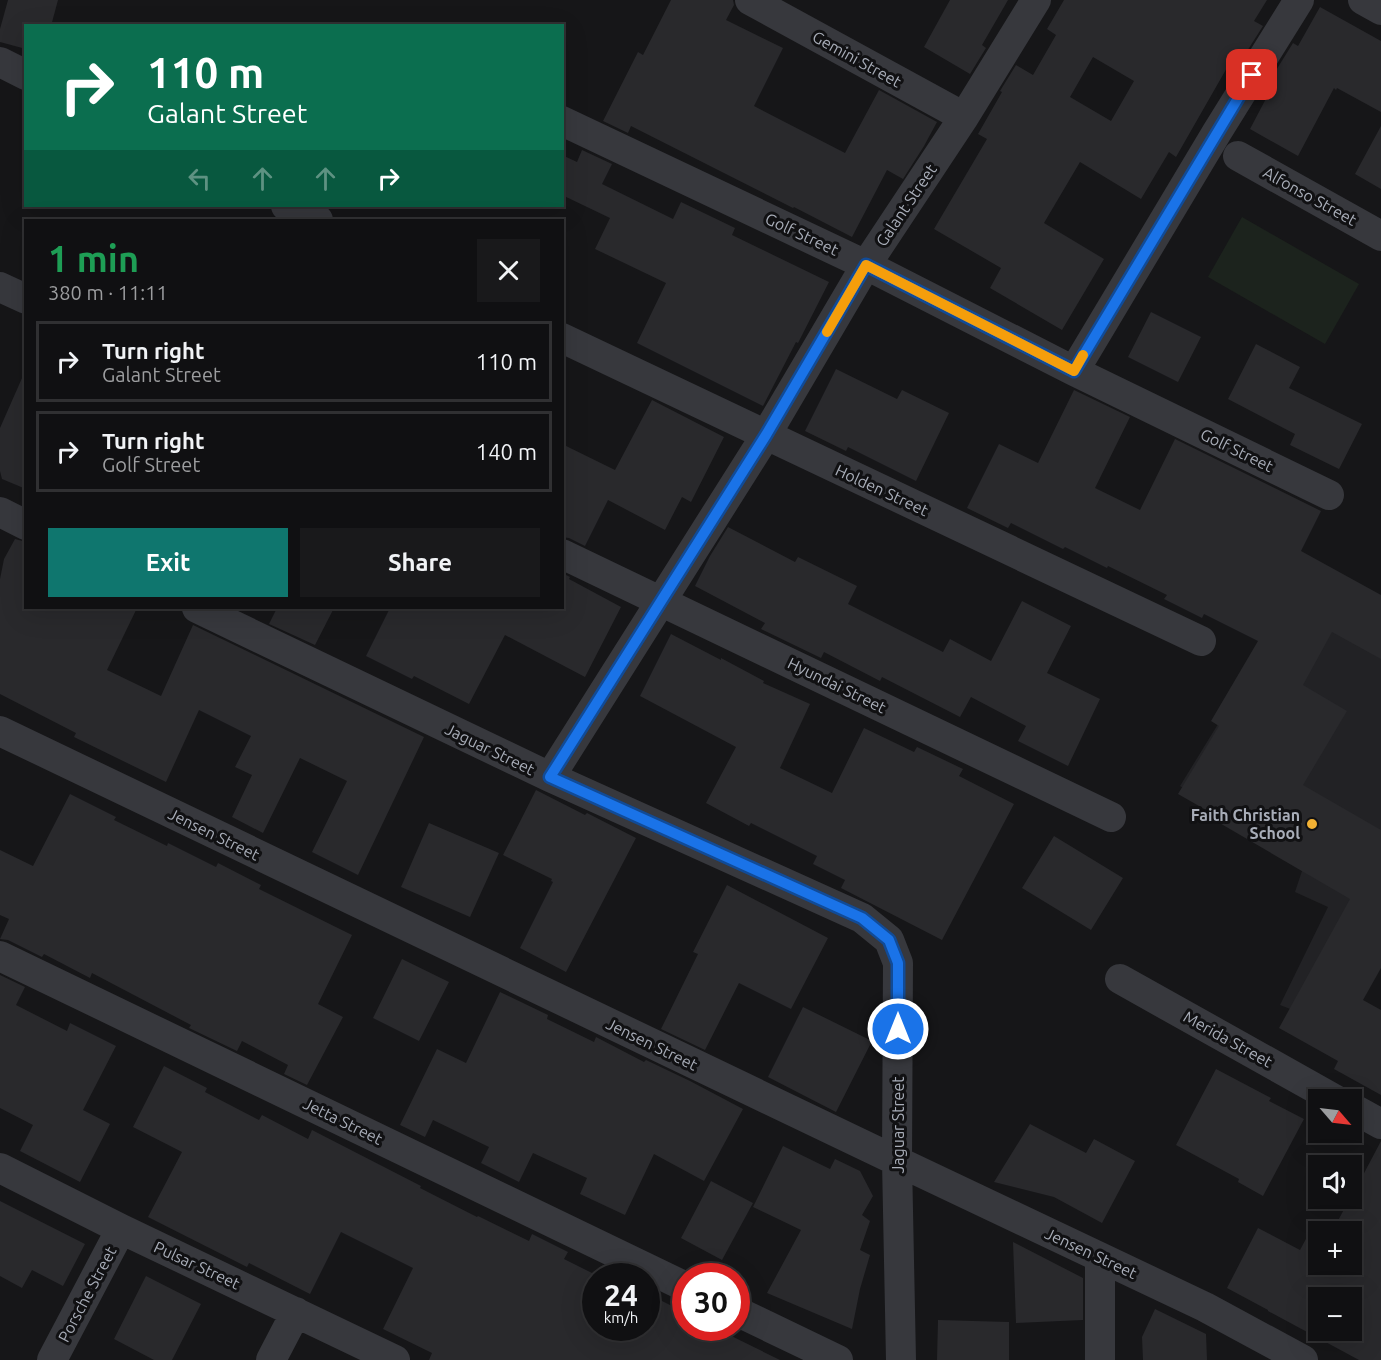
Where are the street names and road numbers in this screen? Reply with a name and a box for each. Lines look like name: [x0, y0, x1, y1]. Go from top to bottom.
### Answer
street label: Gemini Street: [810, 27, 905, 91]
street label: Galant Street: [872, 160, 940, 249]
street label: Alfonso Street: [1260, 163, 1360, 229]
street label: Golf Street: [763, 209, 842, 259]
street label: Golf Street: [1198, 425, 1277, 476]
street label: Holden Street: [833, 461, 932, 520]
street label: Hyundai Street: [785, 653, 890, 717]
street label: Jaguar Street: [442, 720, 538, 779]
street label: Jensen Street: [166, 804, 263, 864]
street label: Merida Street: [1181, 1007, 1276, 1071]
street label: Jensen Street: [604, 1014, 701, 1074]
street label: Jaguar Street: [889, 1076, 907, 1174]
street label: Jetta Street: [300, 1094, 386, 1148]
street label: Jensen Street: [1042, 1224, 1140, 1282]
street label: Pulsar Street: [151, 1237, 243, 1293]
street label: Porsche Street: [54, 1243, 120, 1345]

